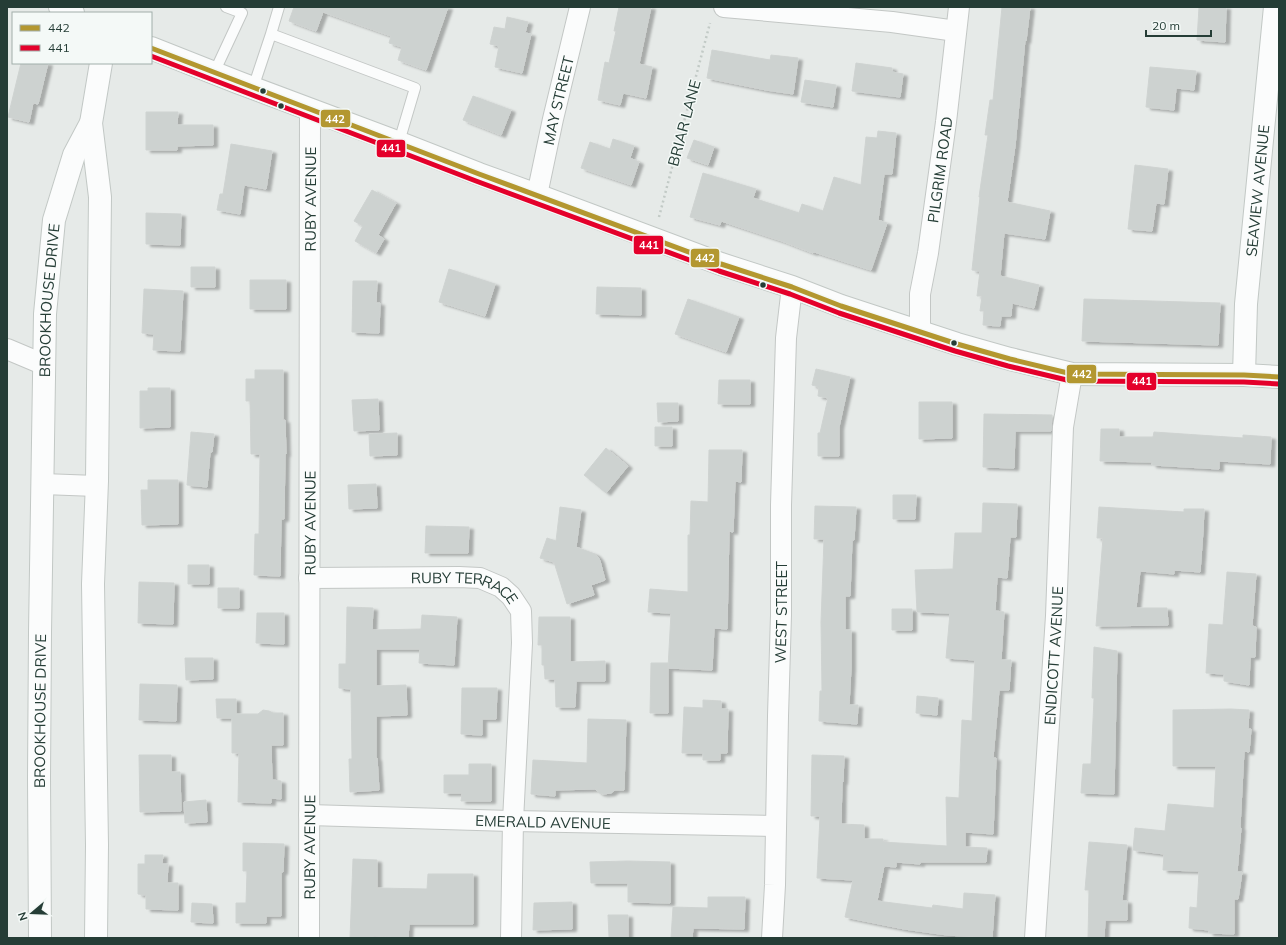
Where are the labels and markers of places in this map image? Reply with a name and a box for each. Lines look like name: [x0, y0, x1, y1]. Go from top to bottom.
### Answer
unlabelled marker: [258, 86, 268, 96]
unlabelled marker: [276, 101, 286, 111]
unlabelled marker: [758, 280, 768, 290]
unlabelled marker: [949, 338, 959, 348]

